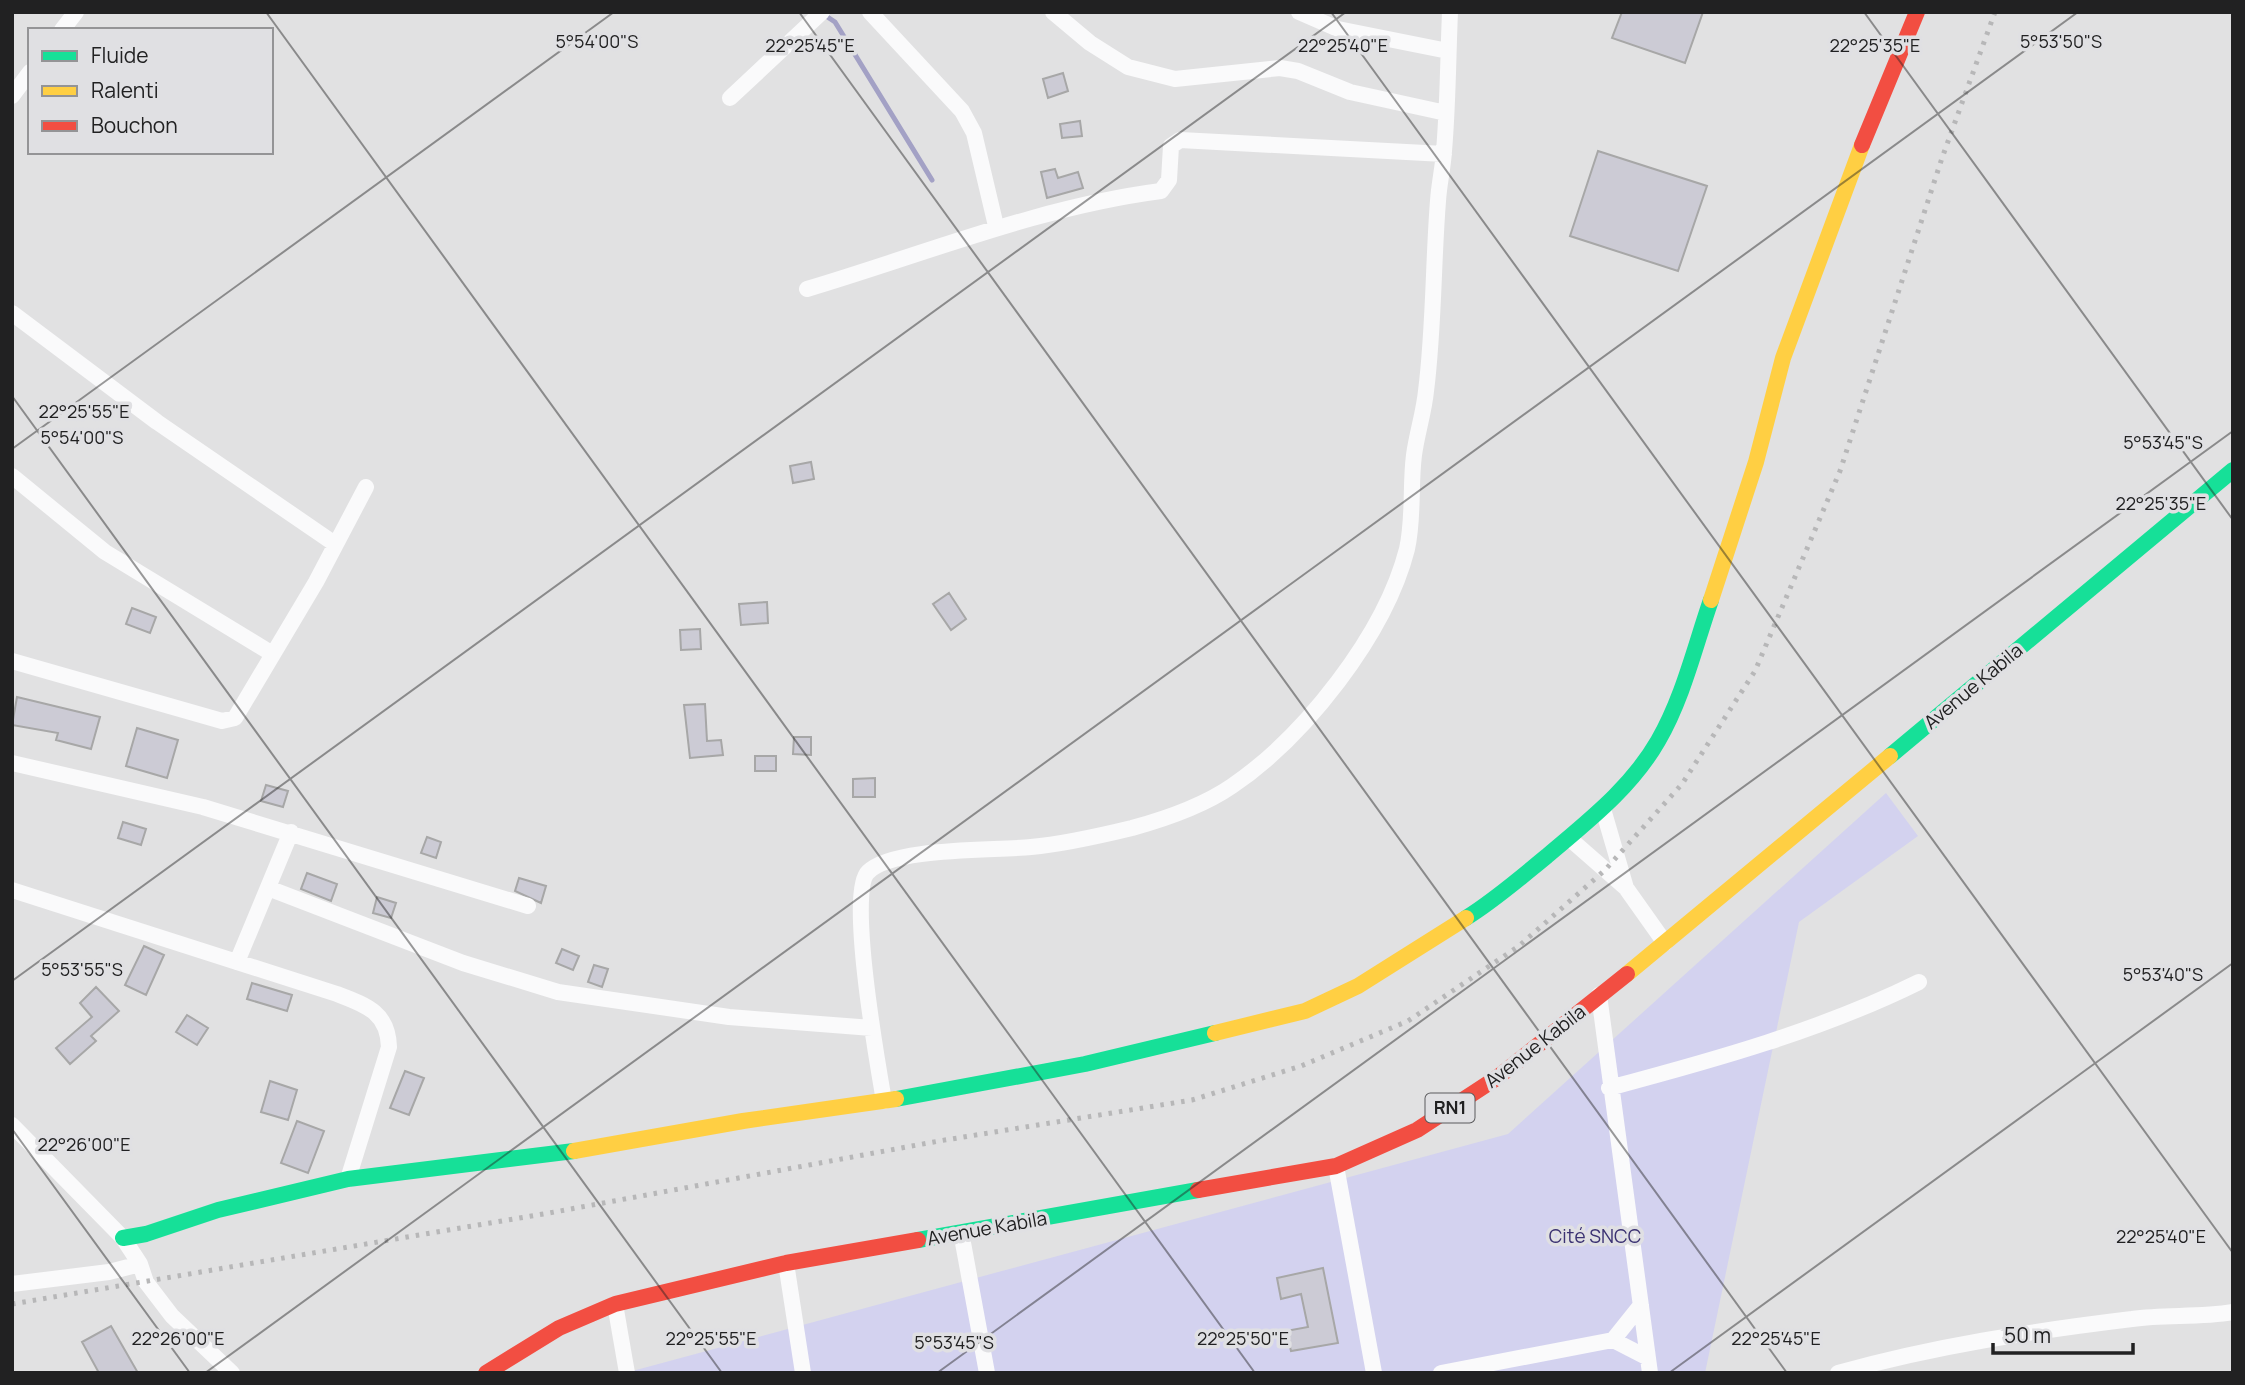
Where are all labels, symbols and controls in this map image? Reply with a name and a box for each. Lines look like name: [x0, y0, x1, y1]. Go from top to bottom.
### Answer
legend: [28, 28, 273, 154]
text: 5°54'00"S: [556, 29, 638, 53]
text: 5°53'50"S: [2020, 29, 2102, 53]
text: 22°25'45"E: [765, 33, 855, 57]
text: 22°25'40"E: [1298, 33, 1388, 57]
text: 22°25'35"E: [1830, 33, 1920, 57]
text: Fluide: [91, 41, 149, 69]
text: Ralenti: [91, 76, 159, 104]
text: Bouchon: [91, 111, 178, 139]
text: 22°25'55"E: [38, 399, 130, 423]
text: 5°54'00"S: [41, 425, 123, 449]
text: 5°53'45"S: [2123, 430, 2203, 454]
text: 22°25'35"E: [2116, 491, 2206, 515]
street label: Avenue Kabila: [1918, 637, 2028, 735]
text: 5°53'55"S: [41, 957, 123, 981]
text: 5°53'40"S: [2123, 962, 2203, 986]
street label: Avenue Kabila: [1479, 998, 1591, 1094]
road number: RN1: [1426, 1093, 1474, 1122]
text: 22°26'00"E: [37, 1132, 131, 1156]
street label: Avenue Kabila: [925, 1205, 1049, 1251]
park label: Cité SNCC: [1549, 1223, 1641, 1249]
text: 22°25'40"E: [2116, 1224, 2206, 1248]
scale bar: [1993, 1312, 2133, 1356]
text: 50 m: [2004, 1321, 2051, 1349]
text: 22°26'00"E: [131, 1326, 225, 1350]
text: 22°25'55"E: [665, 1326, 757, 1350]
text: 22°25'50"E: [1197, 1326, 1289, 1350]
text: 22°25'45"E: [1731, 1326, 1821, 1350]
text: 5°53'45"S: [914, 1330, 994, 1354]

